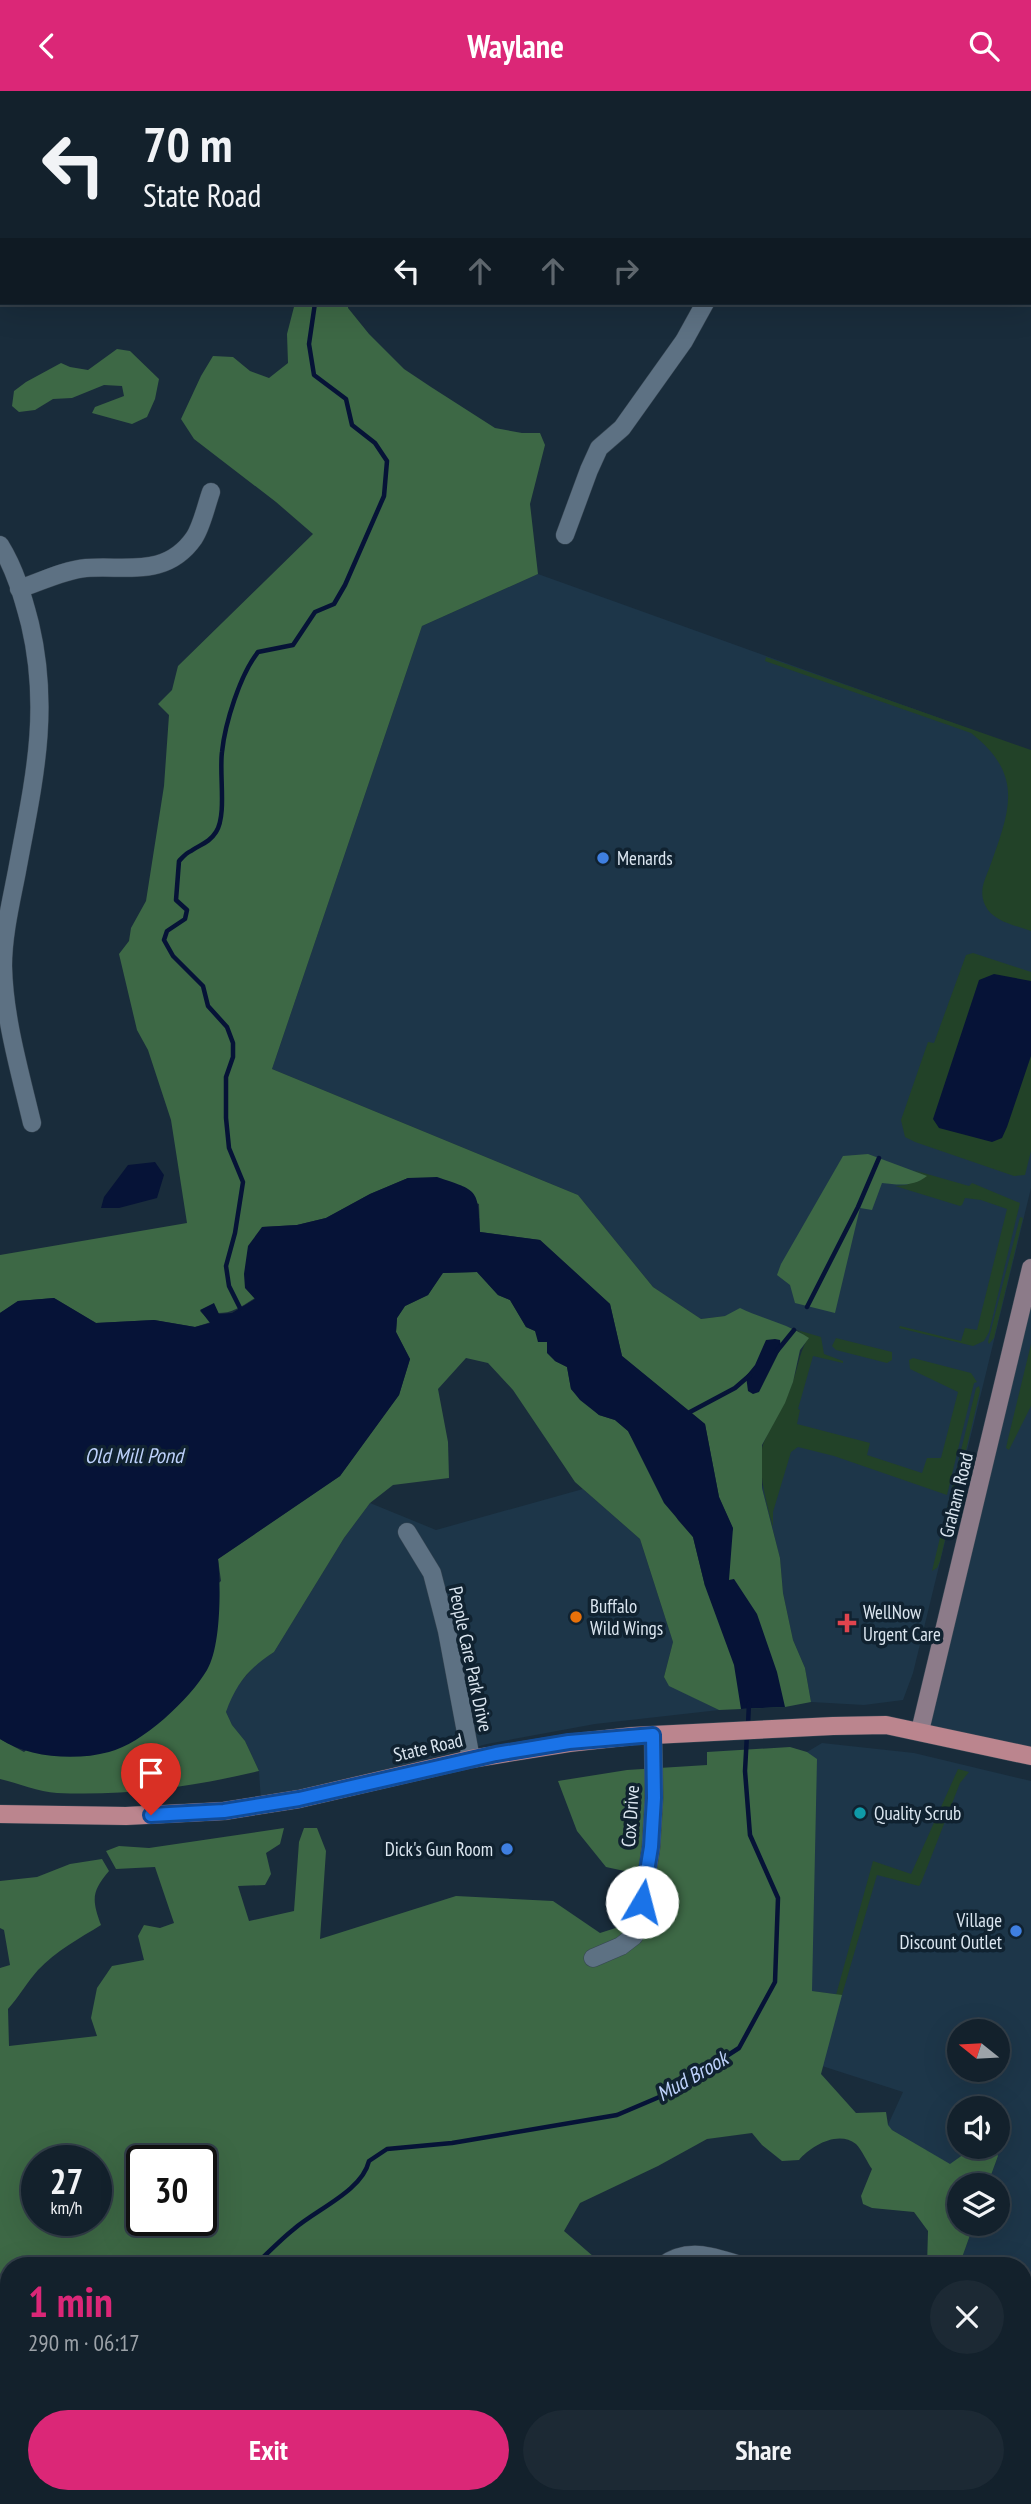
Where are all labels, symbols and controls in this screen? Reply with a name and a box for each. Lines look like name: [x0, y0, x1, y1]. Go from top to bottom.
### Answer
text: Waylane: [467, 25, 564, 67]
icon: back: [28, 27, 66, 65]
icon: search: [965, 27, 1003, 65]
text: 70 m: [143, 112, 232, 176]
icon: left: [28, 119, 119, 210]
text: State Road: [143, 174, 261, 216]
icon: left: [388, 252, 426, 290]
icon: ahead: [461, 252, 499, 290]
icon: ahead: [534, 252, 572, 290]
icon: right: [607, 252, 645, 290]
place label: Menards: [617, 846, 673, 870]
marker: Menards: [595, 850, 611, 866]
water label: Old Mill Pond: [85, 1442, 186, 1469]
street label: Graham Road: [934, 1450, 978, 1540]
street label: People Care Park Drive: [444, 1584, 498, 1734]
place label: Buffalo Wild Wings: [590, 1594, 663, 1640]
place label: WellNow Urgent Care: [863, 1600, 941, 1646]
marker: Buffalo Wild Wings: [568, 1609, 584, 1625]
marker: WellNow Urgent Care: [837, 1613, 857, 1633]
street label: State Road: [391, 1727, 465, 1767]
pin: [121, 1743, 181, 1815]
icon: arrive: [132, 1754, 170, 1792]
street label: Cox Drive: [616, 1784, 644, 1848]
place label: Quality Scrub: [874, 1801, 961, 1825]
marker: Quality Scrub: [852, 1805, 868, 1821]
place label: Dick's Gun Room: [385, 1837, 493, 1861]
marker: Dick's Gun Room: [499, 1841, 515, 1857]
position arrow: [605, 1865, 679, 1939]
place label: Village Discount Outlet: [900, 1908, 1003, 1954]
marker: Village Discount Outlet: [1008, 1923, 1024, 1939]
north arrow: [947, 2019, 1010, 2083]
map controls: [947, 2019, 1010, 2236]
water label: Mud Brook: [651, 2043, 735, 2107]
button: sound: [947, 2096, 1010, 2159]
speed limit sign: 30: [126, 2145, 217, 2236]
text: 27: [50, 2158, 83, 2204]
button: layers: [947, 2173, 1010, 2236]
text: km/h: [51, 2196, 82, 2219]
text: 1 min: [28, 2274, 113, 2329]
button: close: [930, 2280, 1004, 2354]
text: 290 m · 06:17: [28, 2328, 140, 2357]
button: Exit: [28, 2410, 509, 2490]
button: Share: [523, 2410, 1004, 2490]

